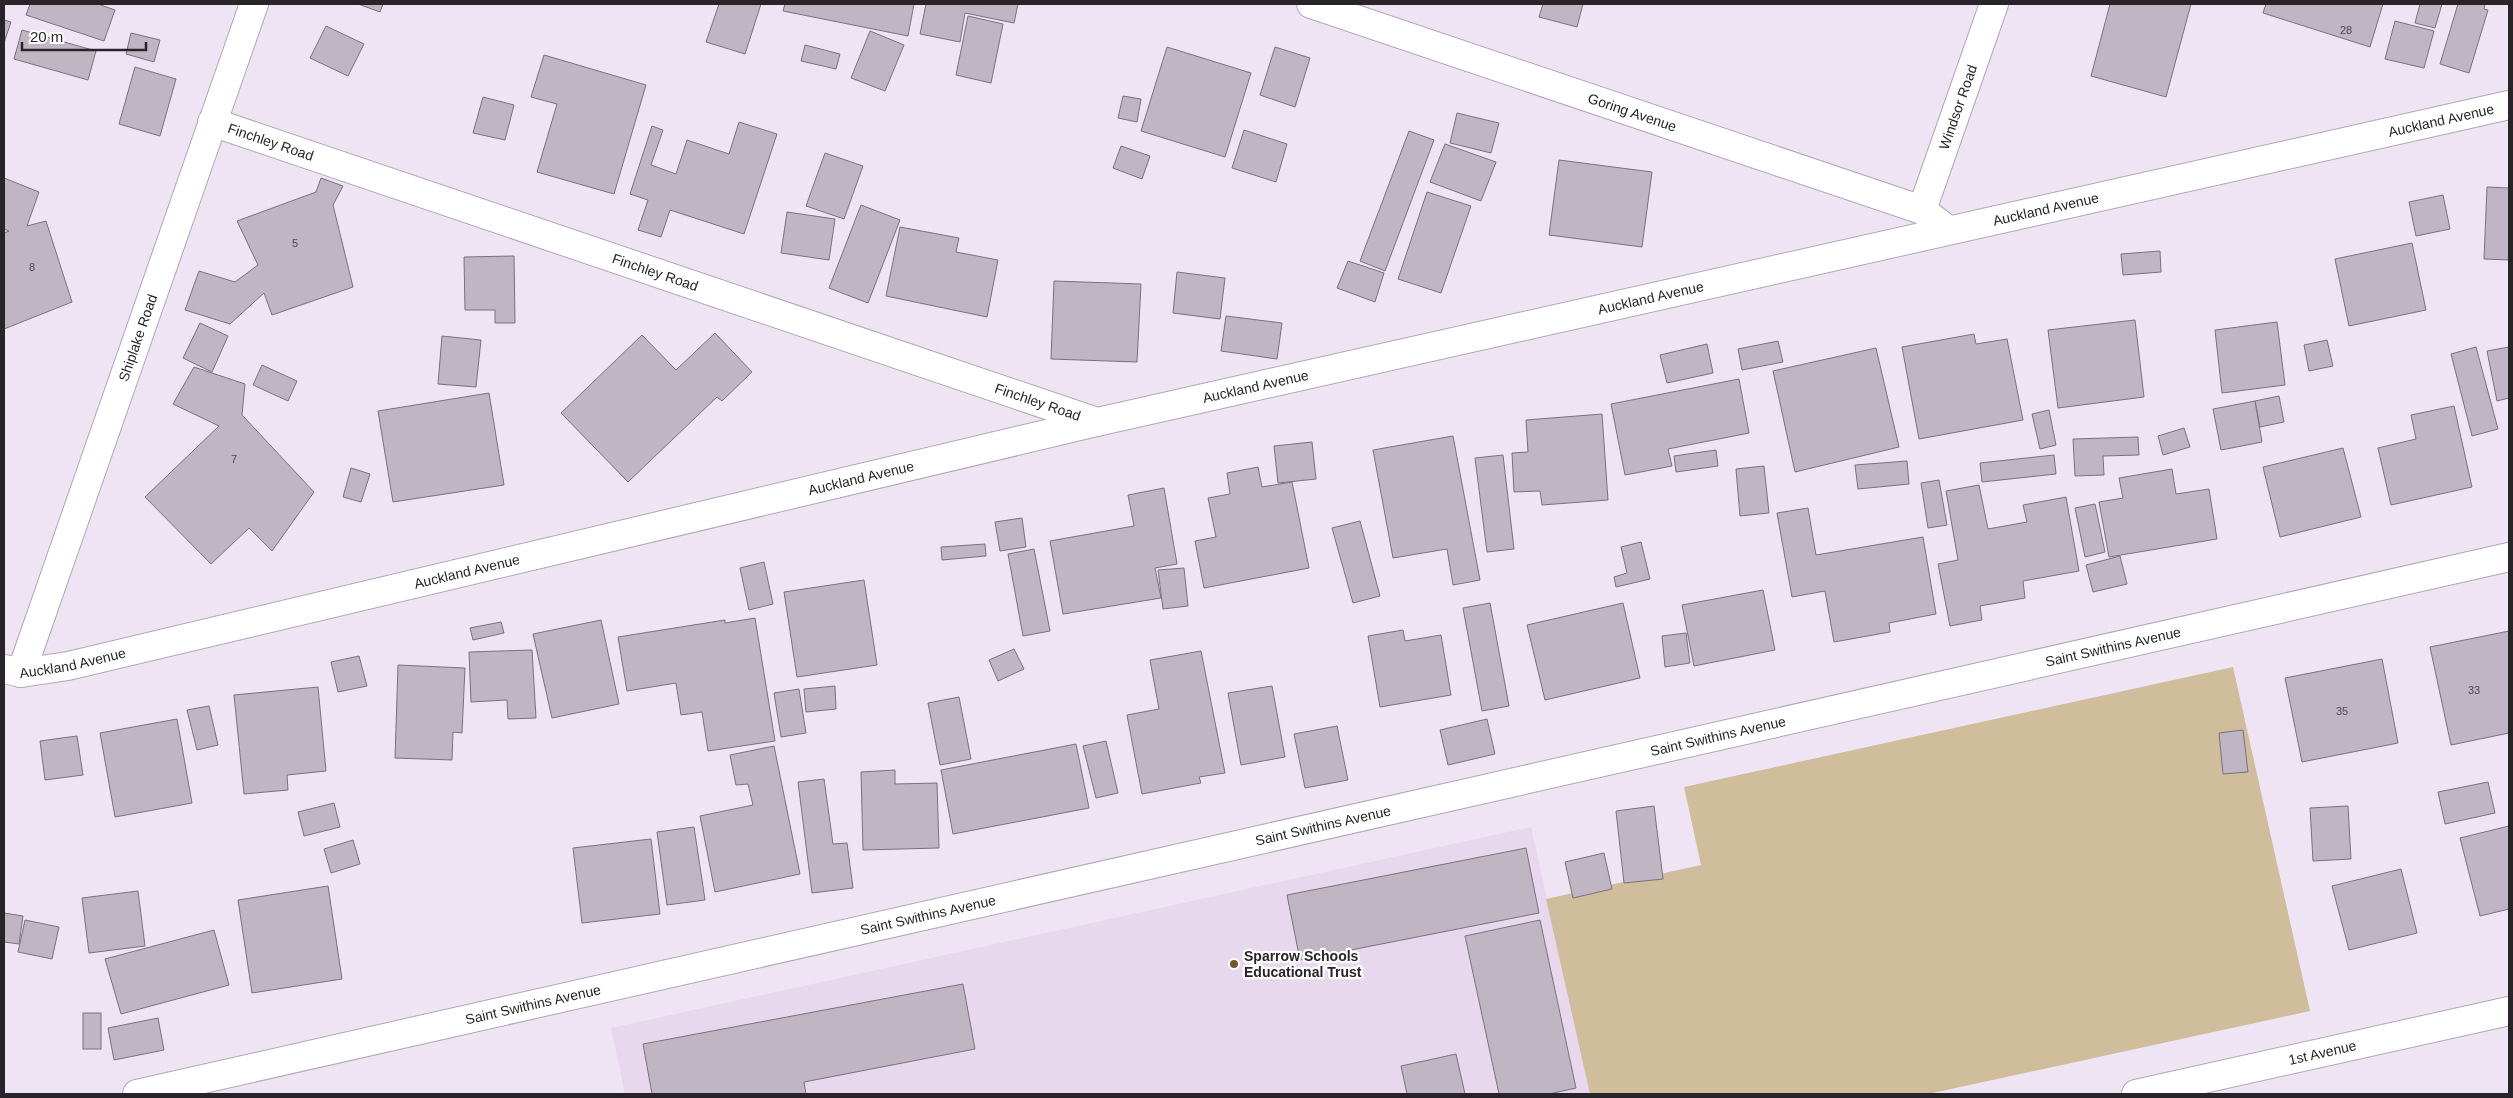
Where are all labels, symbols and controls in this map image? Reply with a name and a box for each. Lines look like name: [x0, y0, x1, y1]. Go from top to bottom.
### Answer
scale bar: [22, 20, 146, 52]
house number: 28: [2340, 24, 2352, 36]
text: 20 m: [30, 28, 63, 45]
street label: Windsor Road: [1936, 63, 1980, 152]
street label: Goring Avenue: [1586, 90, 1679, 135]
street label: Auckland Avenue: [2387, 101, 2496, 140]
street label: Finchley Road: [226, 120, 316, 164]
street label: Auckland Avenue: [1991, 189, 2101, 229]
house number: 5: [292, 237, 298, 249]
street label: Finchley Road: [610, 250, 700, 294]
house number: 8: [29, 261, 35, 273]
street label: Auckland Avenue: [1596, 278, 1705, 317]
street label: Shiplake Road: [115, 292, 160, 383]
street label: Auckland Avenue: [1201, 367, 1310, 406]
street label: Finchley Road: [993, 380, 1083, 424]
house number: 7: [231, 453, 237, 465]
street label: Auckland Avenue: [807, 458, 916, 498]
street label: Auckland Avenue: [413, 551, 522, 592]
street label: Saint Swithins Avenue: [2044, 624, 2182, 670]
street label: Auckland Avenue: [18, 645, 127, 681]
house number: 33: [2468, 684, 2480, 696]
house number: 35: [2336, 705, 2348, 717]
street label: Saint Swithins Avenue: [1649, 713, 1787, 759]
street label: Saint Swithins Avenue: [1254, 802, 1392, 849]
street label: Saint Swithins Avenue: [859, 892, 997, 938]
place label: Sparrow Schools Educational Trust: [1244, 948, 1362, 980]
marker: Sparrow Schools Educational Trust: [1228, 958, 1240, 970]
street label: Saint Swithins Avenue: [464, 981, 602, 1027]
street label: 1st Avenue: [2287, 1037, 2358, 1068]

